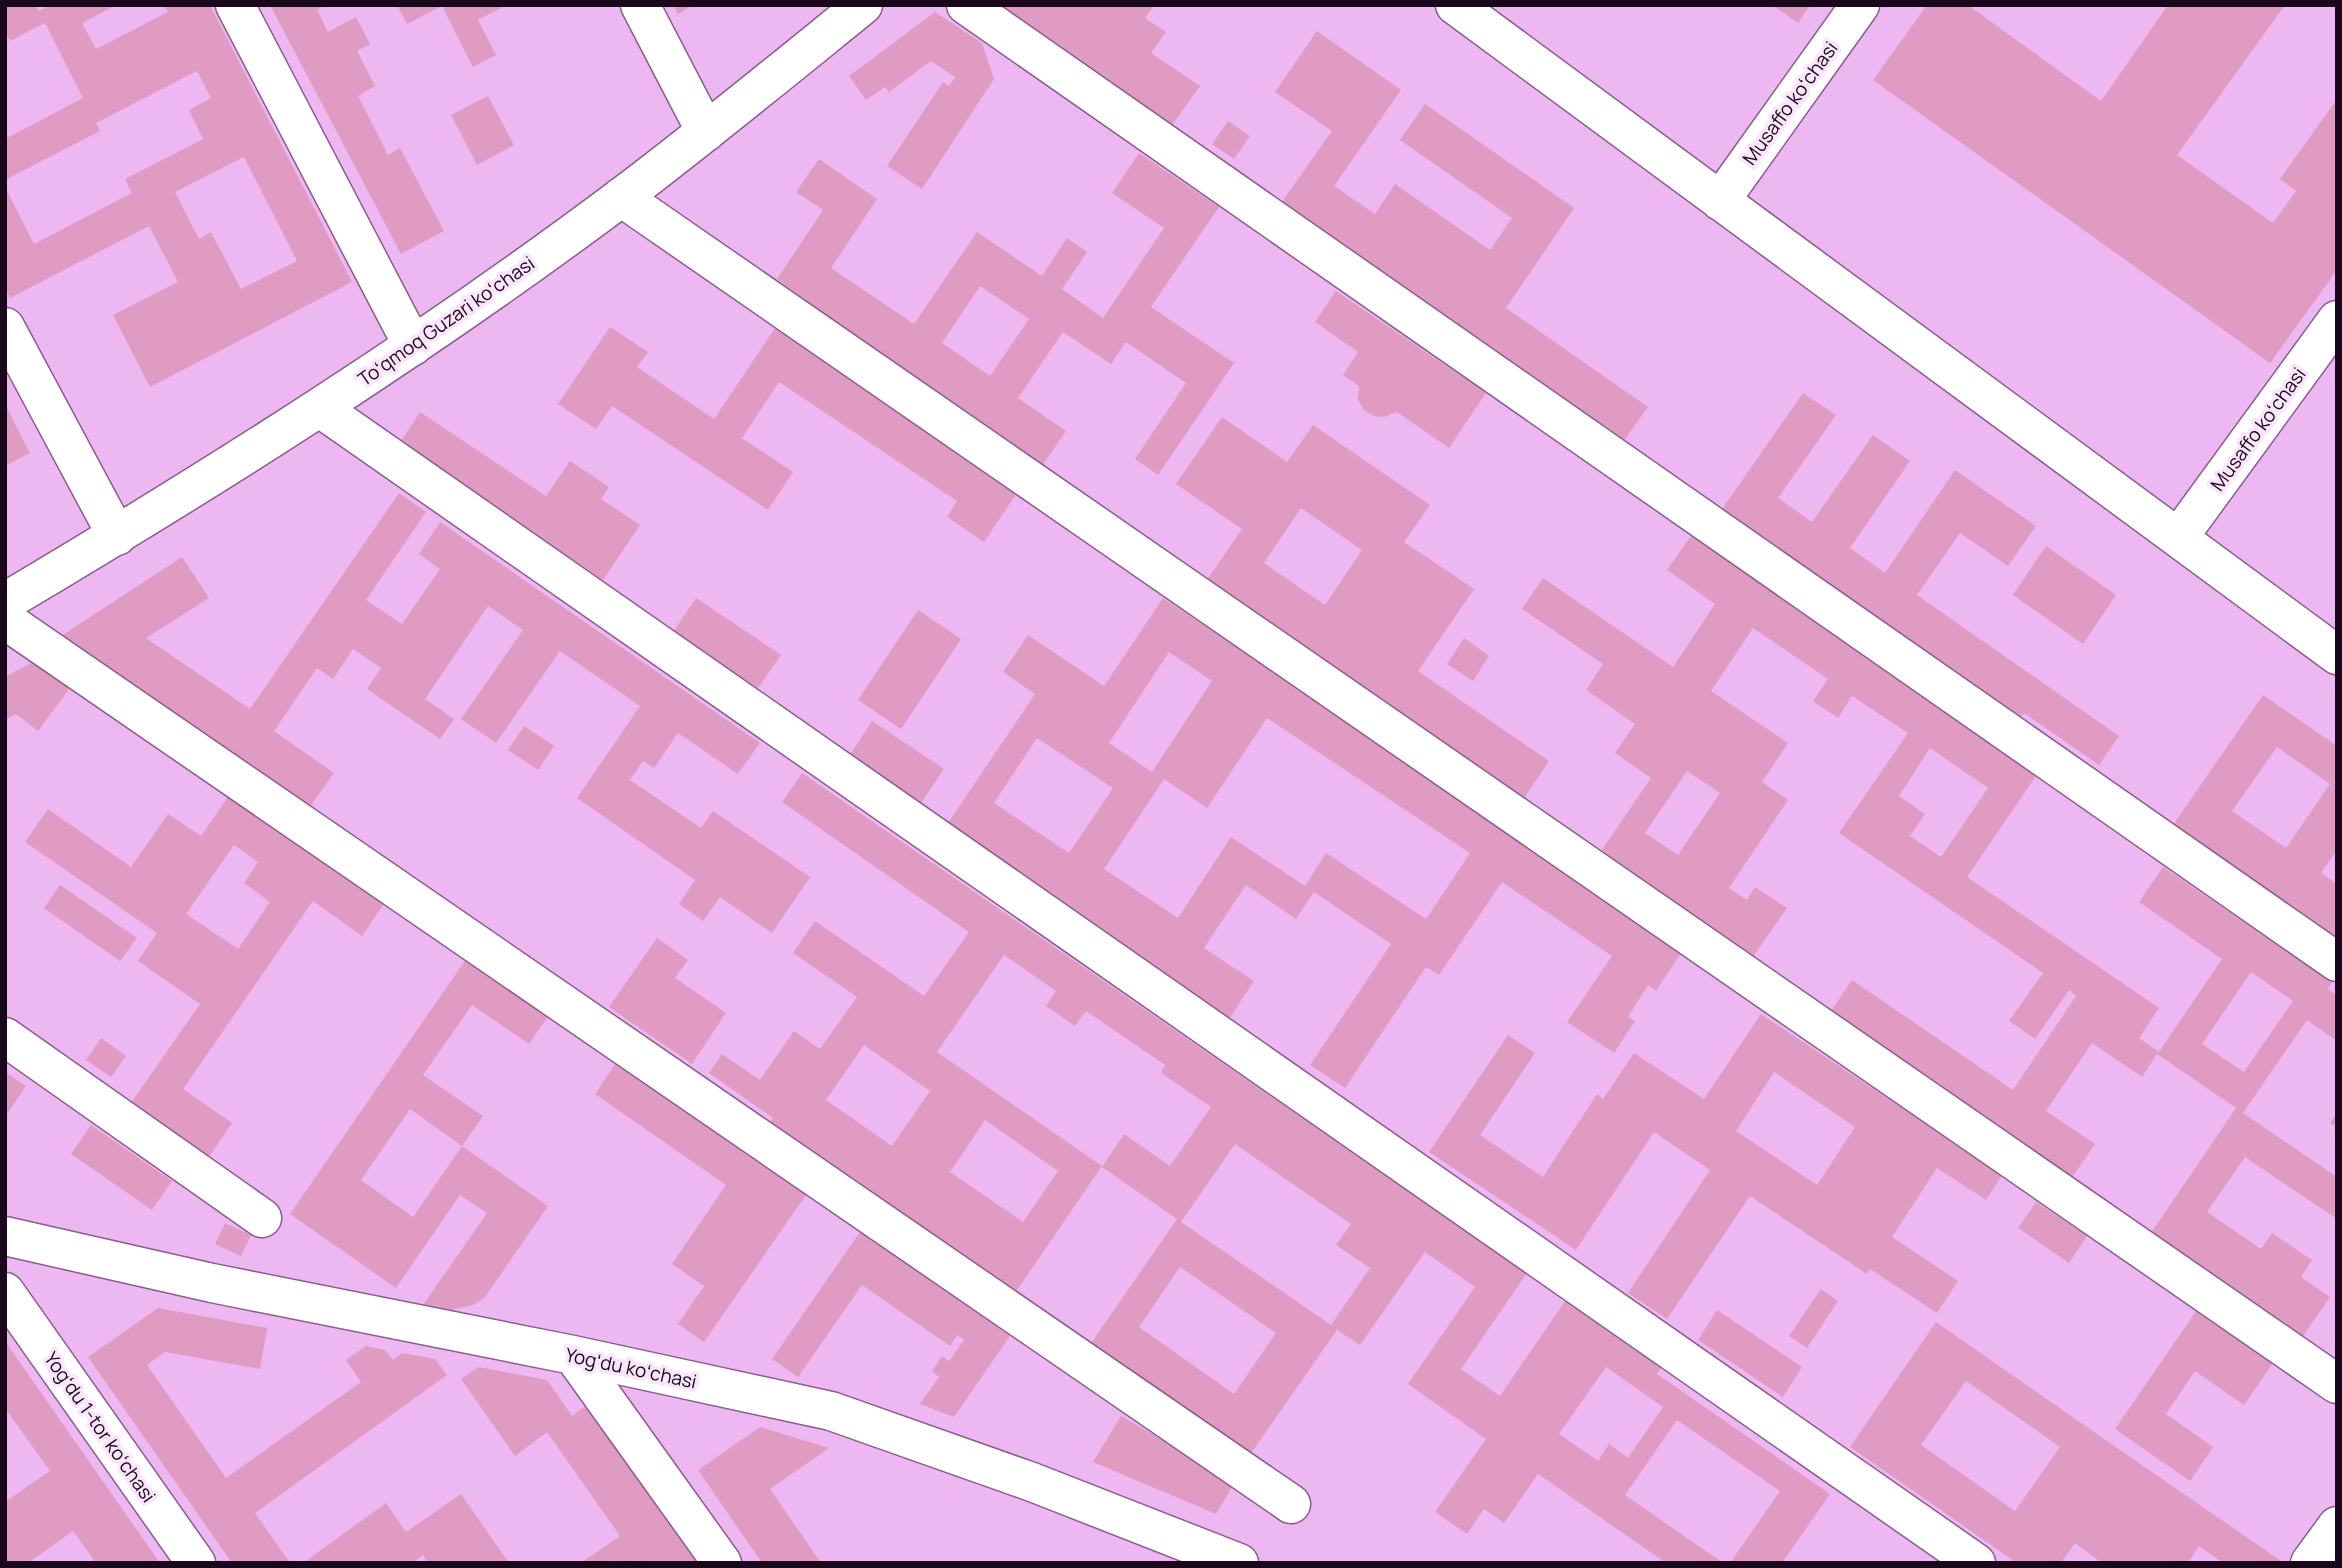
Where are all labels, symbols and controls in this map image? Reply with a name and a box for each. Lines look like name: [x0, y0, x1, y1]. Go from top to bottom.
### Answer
street label: Musaffo koʻchasi: [1736, 36, 1844, 170]
street label: Toʻqmoq Guzari koʻchasi: [352, 250, 540, 392]
street label: Musaffo koʻchasi: [2204, 362, 2312, 496]
street label: Yogʻdu koʻchasi: [563, 1341, 699, 1395]
street label: Yogʻdu 1-tor koʻchasi: [38, 1347, 162, 1507]

